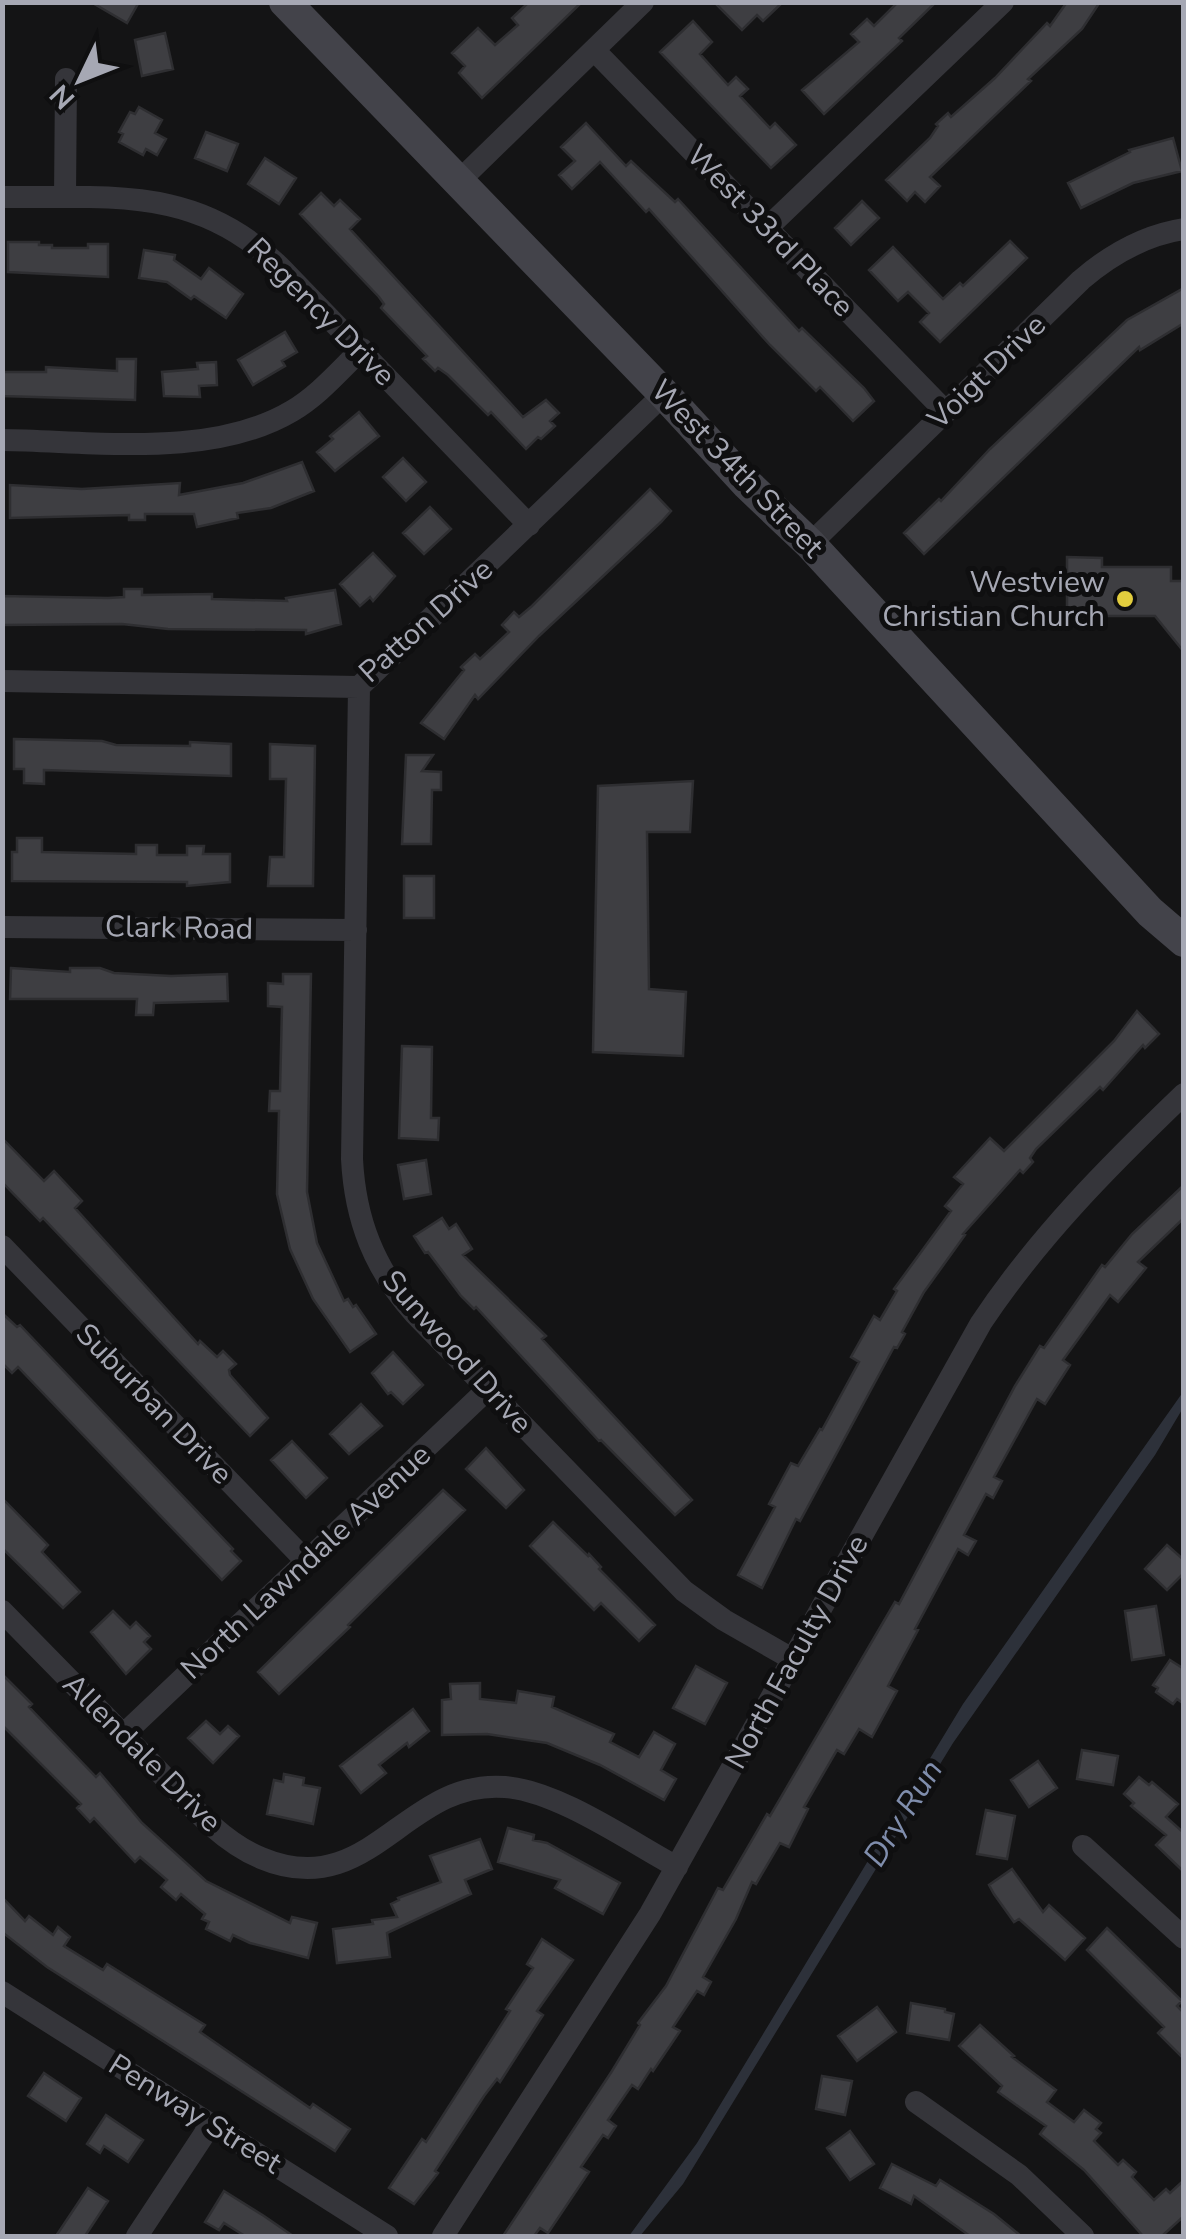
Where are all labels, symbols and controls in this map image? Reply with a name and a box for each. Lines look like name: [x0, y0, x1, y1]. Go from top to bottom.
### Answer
north arrow: [30, 30, 130, 130]
text: N: [41, 76, 83, 117]
street label: West 33rd Place: [677, 136, 863, 326]
street label: Regency Drive: [238, 229, 404, 395]
street label: Voigt Drive: [918, 305, 1055, 439]
street label: West 34th Street: [641, 371, 833, 567]
street label: Patton Drive: [350, 550, 502, 692]
place label: Westview Christian Church: [882, 562, 1105, 637]
marker: Westview Christian Church: [1114, 588, 1136, 610]
street label: Clark Road: [105, 906, 253, 950]
street label: Sunwood Drive: [373, 1261, 541, 1443]
street label: Suburban Drive: [66, 1314, 242, 1494]
street label: North Lawndale Avenue: [172, 1435, 440, 1689]
street label: North Faculty Drive: [716, 1528, 878, 1776]
street label: Allendale Drive: [53, 1664, 231, 1842]
water label: Dry Run: [853, 1751, 953, 1875]
street label: Penway Street: [101, 2044, 290, 2184]

